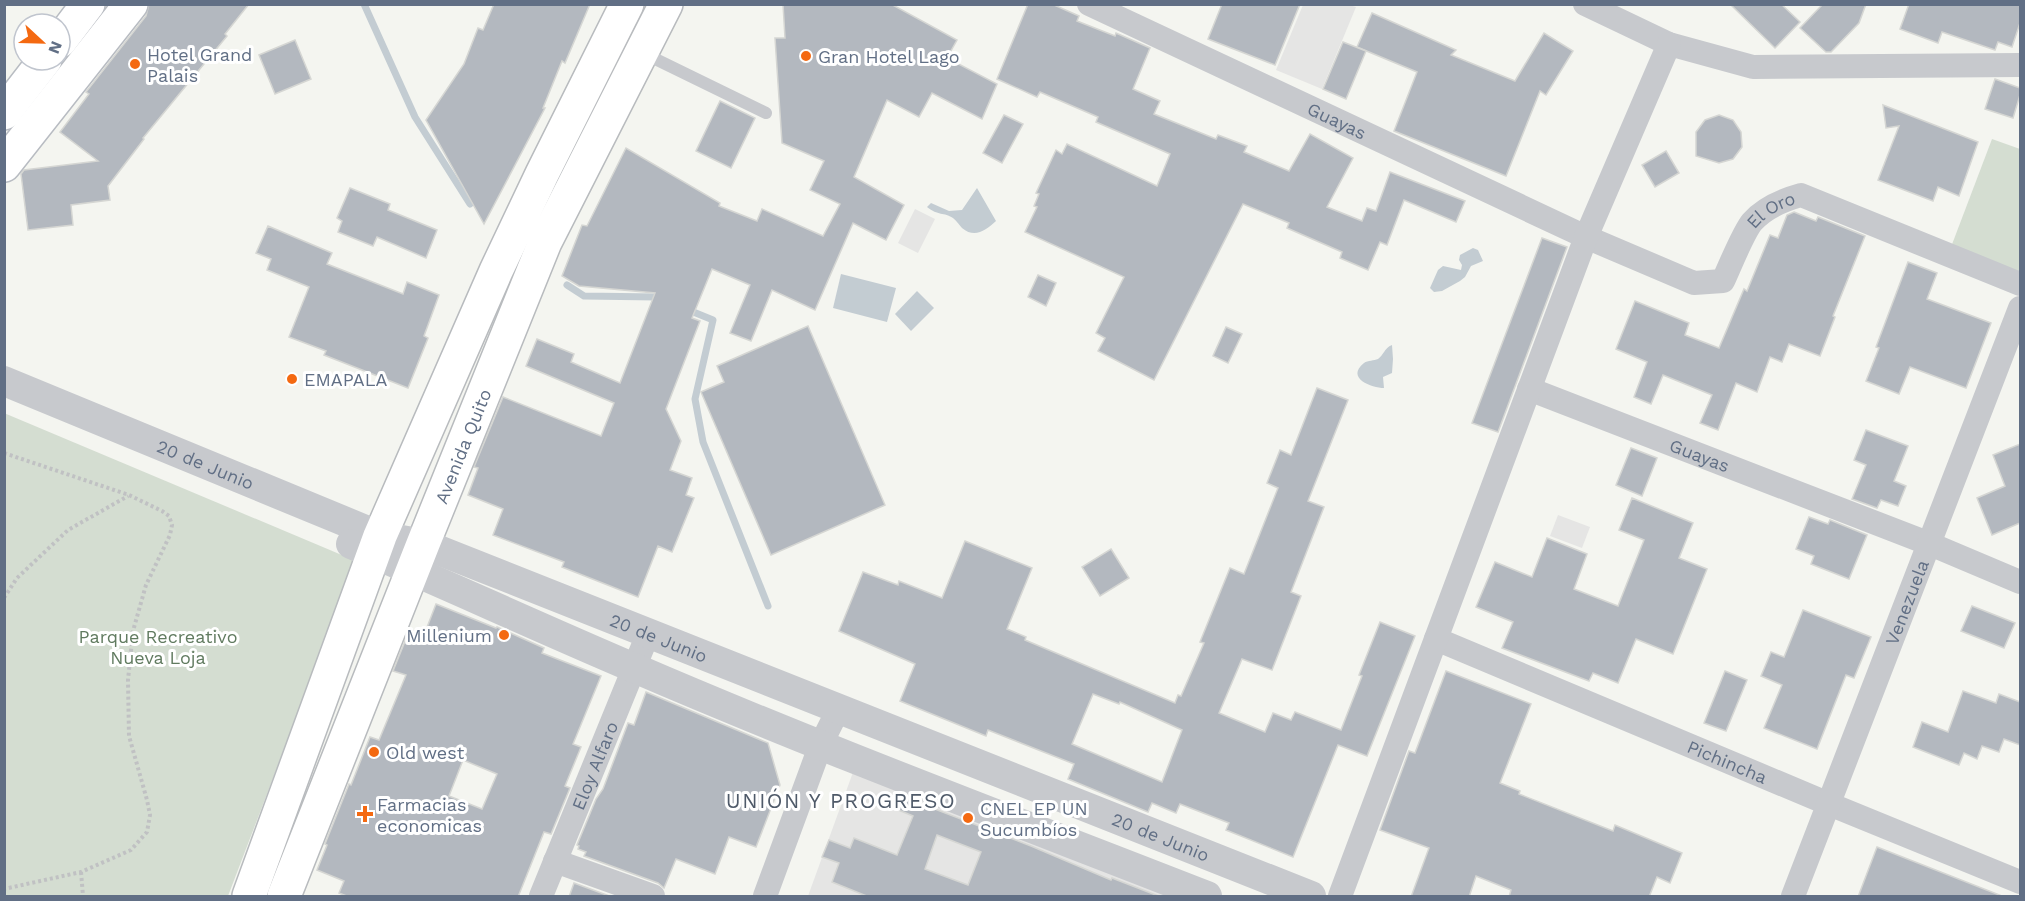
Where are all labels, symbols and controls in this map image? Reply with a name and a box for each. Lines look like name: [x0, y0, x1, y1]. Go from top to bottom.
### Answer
north arrow: [12, 12, 72, 72]
text: N: [44, 38, 66, 56]
place label: Hotel Grand Palais: [147, 44, 252, 86]
place label: Gran Hotel Lago: [818, 46, 960, 67]
marker: Gran Hotel Lago: [799, 49, 813, 63]
marker: Hotel Grand Palais: [128, 57, 142, 71]
street label: Guayas: [1304, 98, 1370, 143]
street label: El Oro: [1741, 187, 1798, 232]
place label: EMAPALA: [304, 369, 387, 390]
marker: EMAPALA: [285, 372, 299, 386]
street label: Avenida Quito: [430, 386, 495, 507]
street label: Guayas: [1667, 434, 1733, 476]
street label: 20 de Junio: [154, 435, 257, 493]
street label: Venezuela: [1881, 557, 1932, 648]
street label: 20 de Junio: [607, 609, 711, 666]
place label: Millenium: [406, 625, 492, 646]
park label: Parque Recreativo Nueva Loja: [78, 626, 238, 668]
marker: Millenium: [497, 628, 511, 642]
street label: Eloy Alfaro: [567, 718, 622, 813]
street label: Pichincha: [1684, 735, 1770, 787]
place label: Old west: [386, 742, 465, 763]
marker: Old west: [367, 745, 381, 759]
district label: UNIÓN Y PROGRESO: [726, 788, 956, 813]
place label: Farmacias economicas: [377, 794, 482, 836]
place label: CNEL EP UN Sucumbíos: [980, 798, 1088, 840]
marker: Farmacias economicas: [358, 807, 372, 821]
street label: 20 de Junio: [1109, 808, 1213, 865]
marker: CNEL EP UN Sucumbíos: [961, 811, 975, 825]

